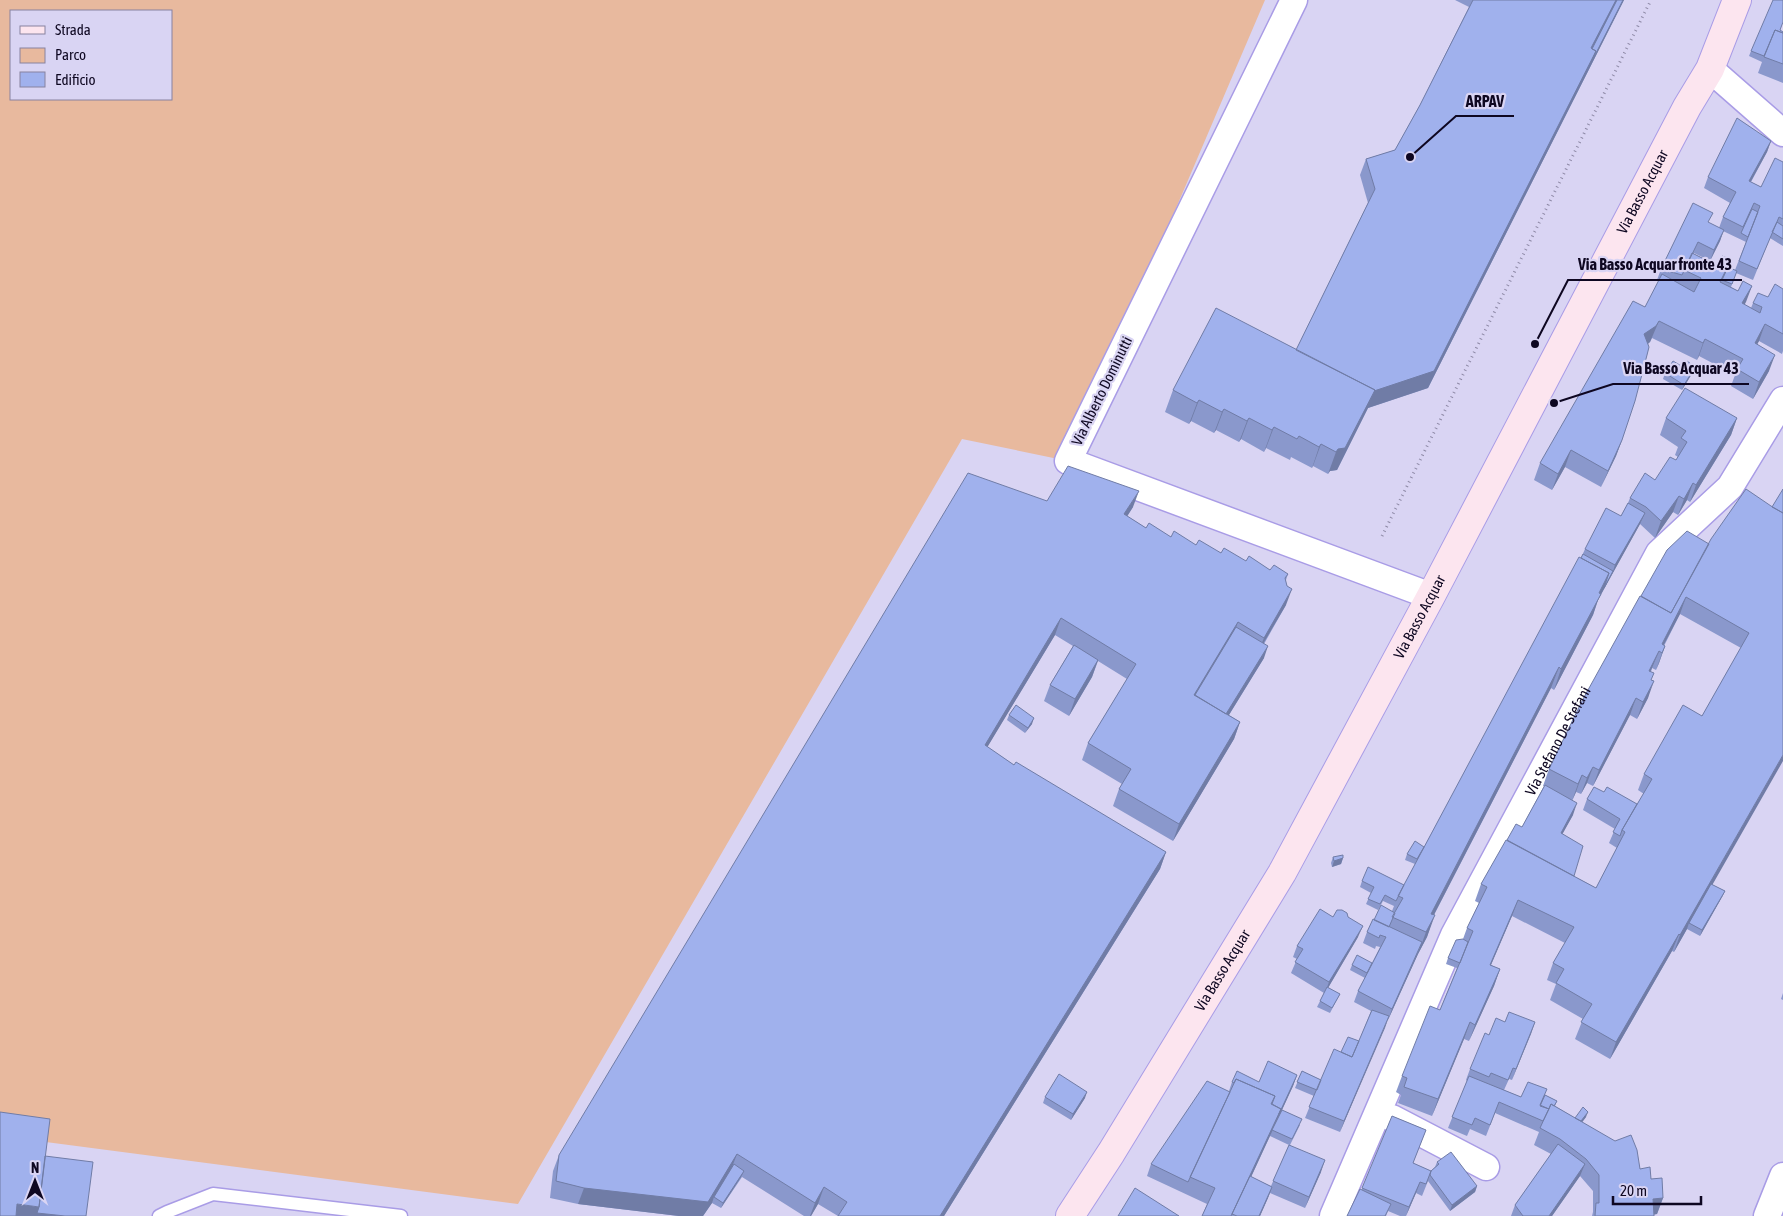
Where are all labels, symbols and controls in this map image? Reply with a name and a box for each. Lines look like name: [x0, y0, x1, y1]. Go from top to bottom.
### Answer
legend: [10, 10, 172, 100]
text: Strada: [55, 21, 91, 38]
text: Parco: [55, 46, 86, 63]
text: Edificio: [55, 71, 96, 88]
callout: ARPAV: [1456, 85, 1514, 116]
text: ARPAV: [1465, 92, 1504, 110]
street label: Via Basso Acquar: [1613, 146, 1671, 236]
callout: Via Basso Acquar fronte 43: [1568, 249, 1742, 280]
text: Via Basso Acquar fronte 43: [1577, 255, 1732, 273]
street label: Via Alberto Dominutti: [1068, 334, 1135, 448]
callout: Via Basso Acquar 43: [1613, 353, 1749, 384]
text: Via Basso Acquar 43: [1622, 359, 1739, 377]
street label: Via Basso Acquar: [1390, 571, 1449, 661]
street label: Via Stefano De Stefani: [1521, 683, 1594, 798]
street label: Via Basso Acquar: [1191, 926, 1254, 1014]
north arrow: [10, 1156, 60, 1206]
text: N: [31, 1160, 39, 1176]
scale bar: [1613, 1174, 1700, 1206]
text: 20 m: [1620, 1182, 1647, 1199]

